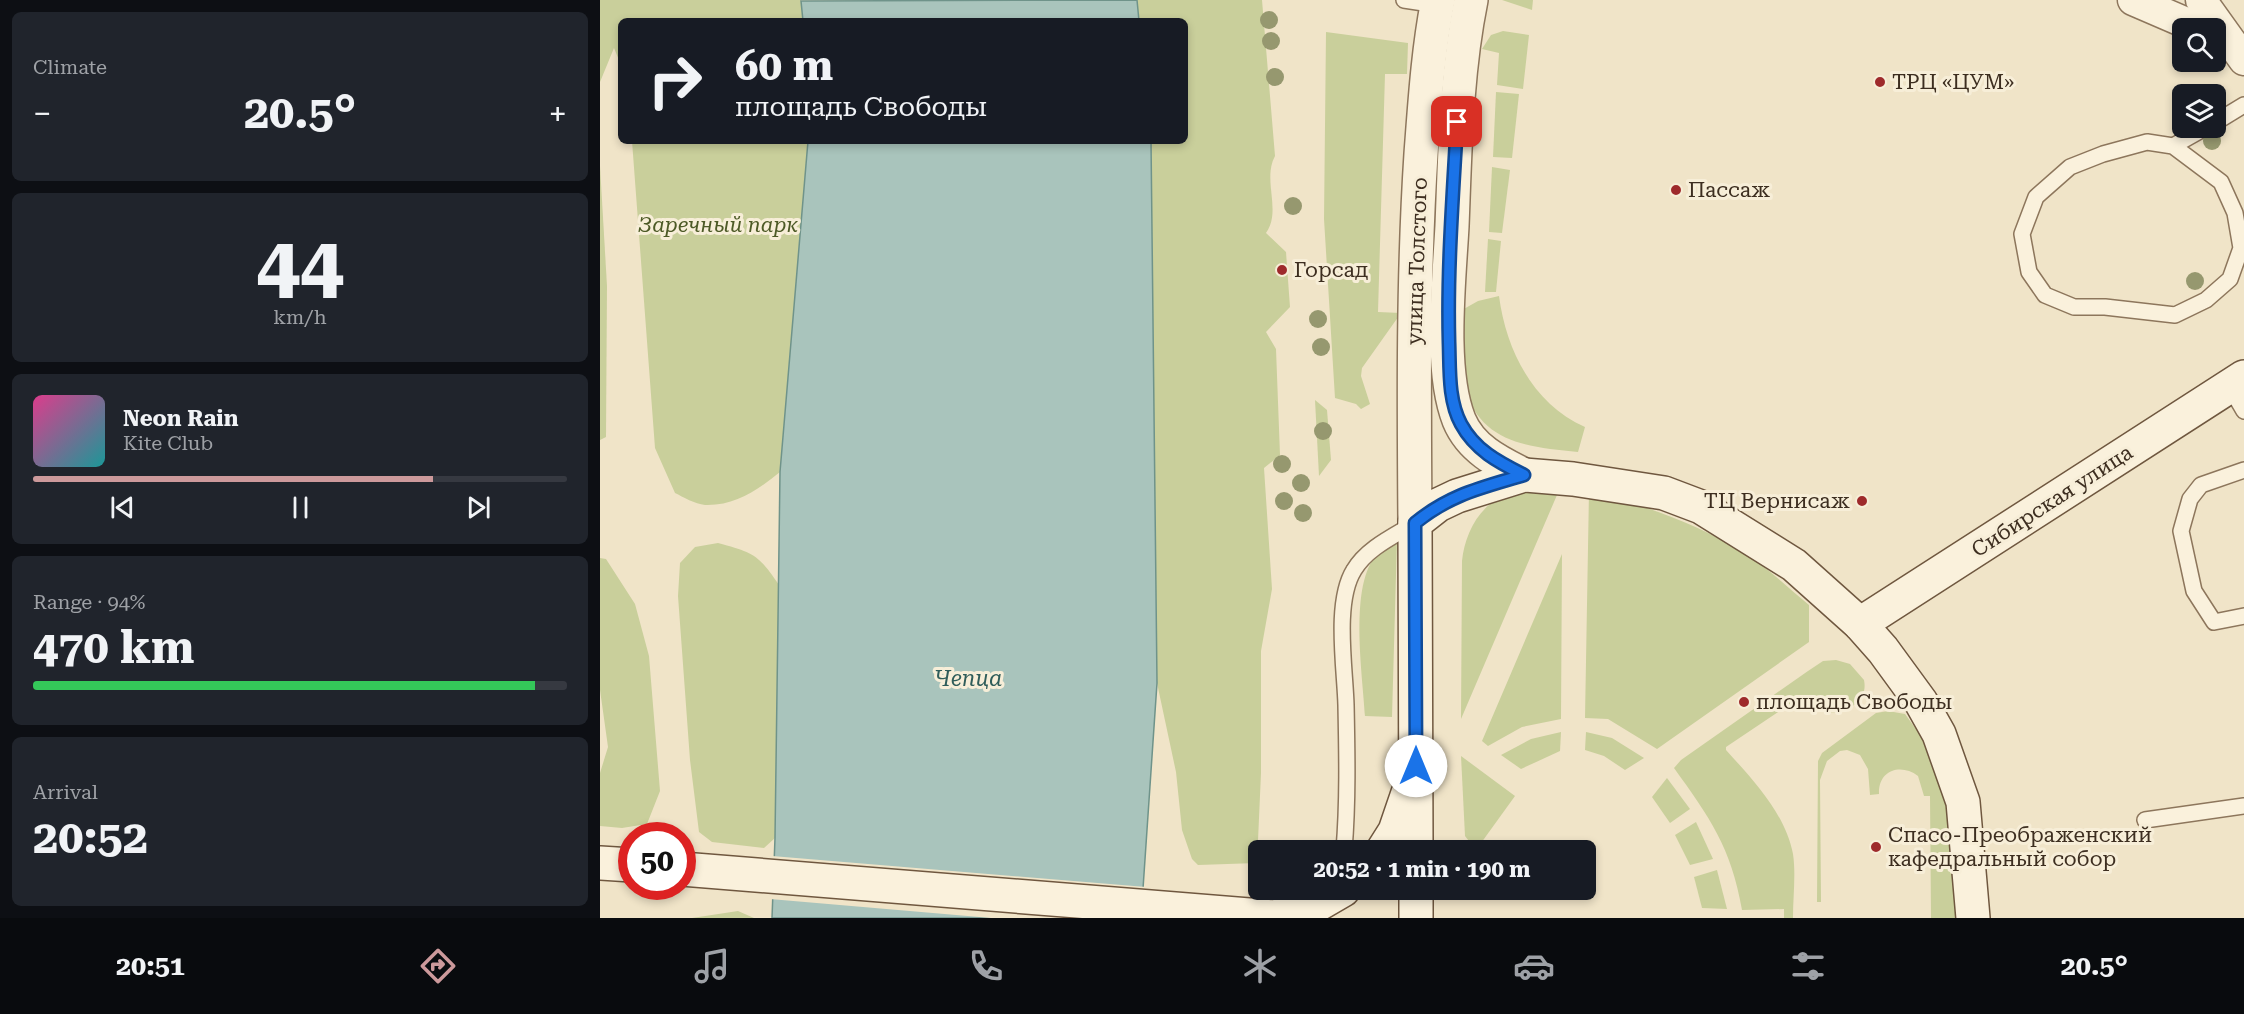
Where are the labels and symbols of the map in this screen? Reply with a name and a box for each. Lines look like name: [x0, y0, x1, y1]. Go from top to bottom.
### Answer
place label: ТРЦ «ЦУМ»: [1892, 70, 2014, 94]
marker: ТРЦ «ЦУМ»: [1873, 75, 1887, 89]
pin: [1431, 96, 1482, 147]
street label: улица Толстого: [1402, 177, 1432, 345]
place label: Пассаж: [1688, 178, 1770, 202]
marker: Пассаж: [1669, 183, 1683, 197]
park label: Заречный парк: [638, 213, 798, 237]
place label: Горсад: [1294, 258, 1368, 282]
marker: Горсад: [1275, 263, 1289, 277]
street label: Сибирская улица: [1967, 440, 2137, 562]
place label: ТЦ Вернисаж: [1704, 489, 1850, 513]
marker: ТЦ Вернисаж: [1855, 494, 1869, 508]
water label: Чепца: [934, 666, 1002, 691]
place label: площадь Свободы: [1756, 690, 1952, 714]
marker: площадь Свободы: [1737, 695, 1751, 709]
position arrow: [1384, 734, 1448, 798]
speed limit sign: 50: [618, 822, 696, 900]
place label: Спасо-Преображенский кафедральный собор: [1888, 823, 2152, 871]
marker: Спасо-Преображенский кафедральный собор: [1869, 840, 1883, 854]

